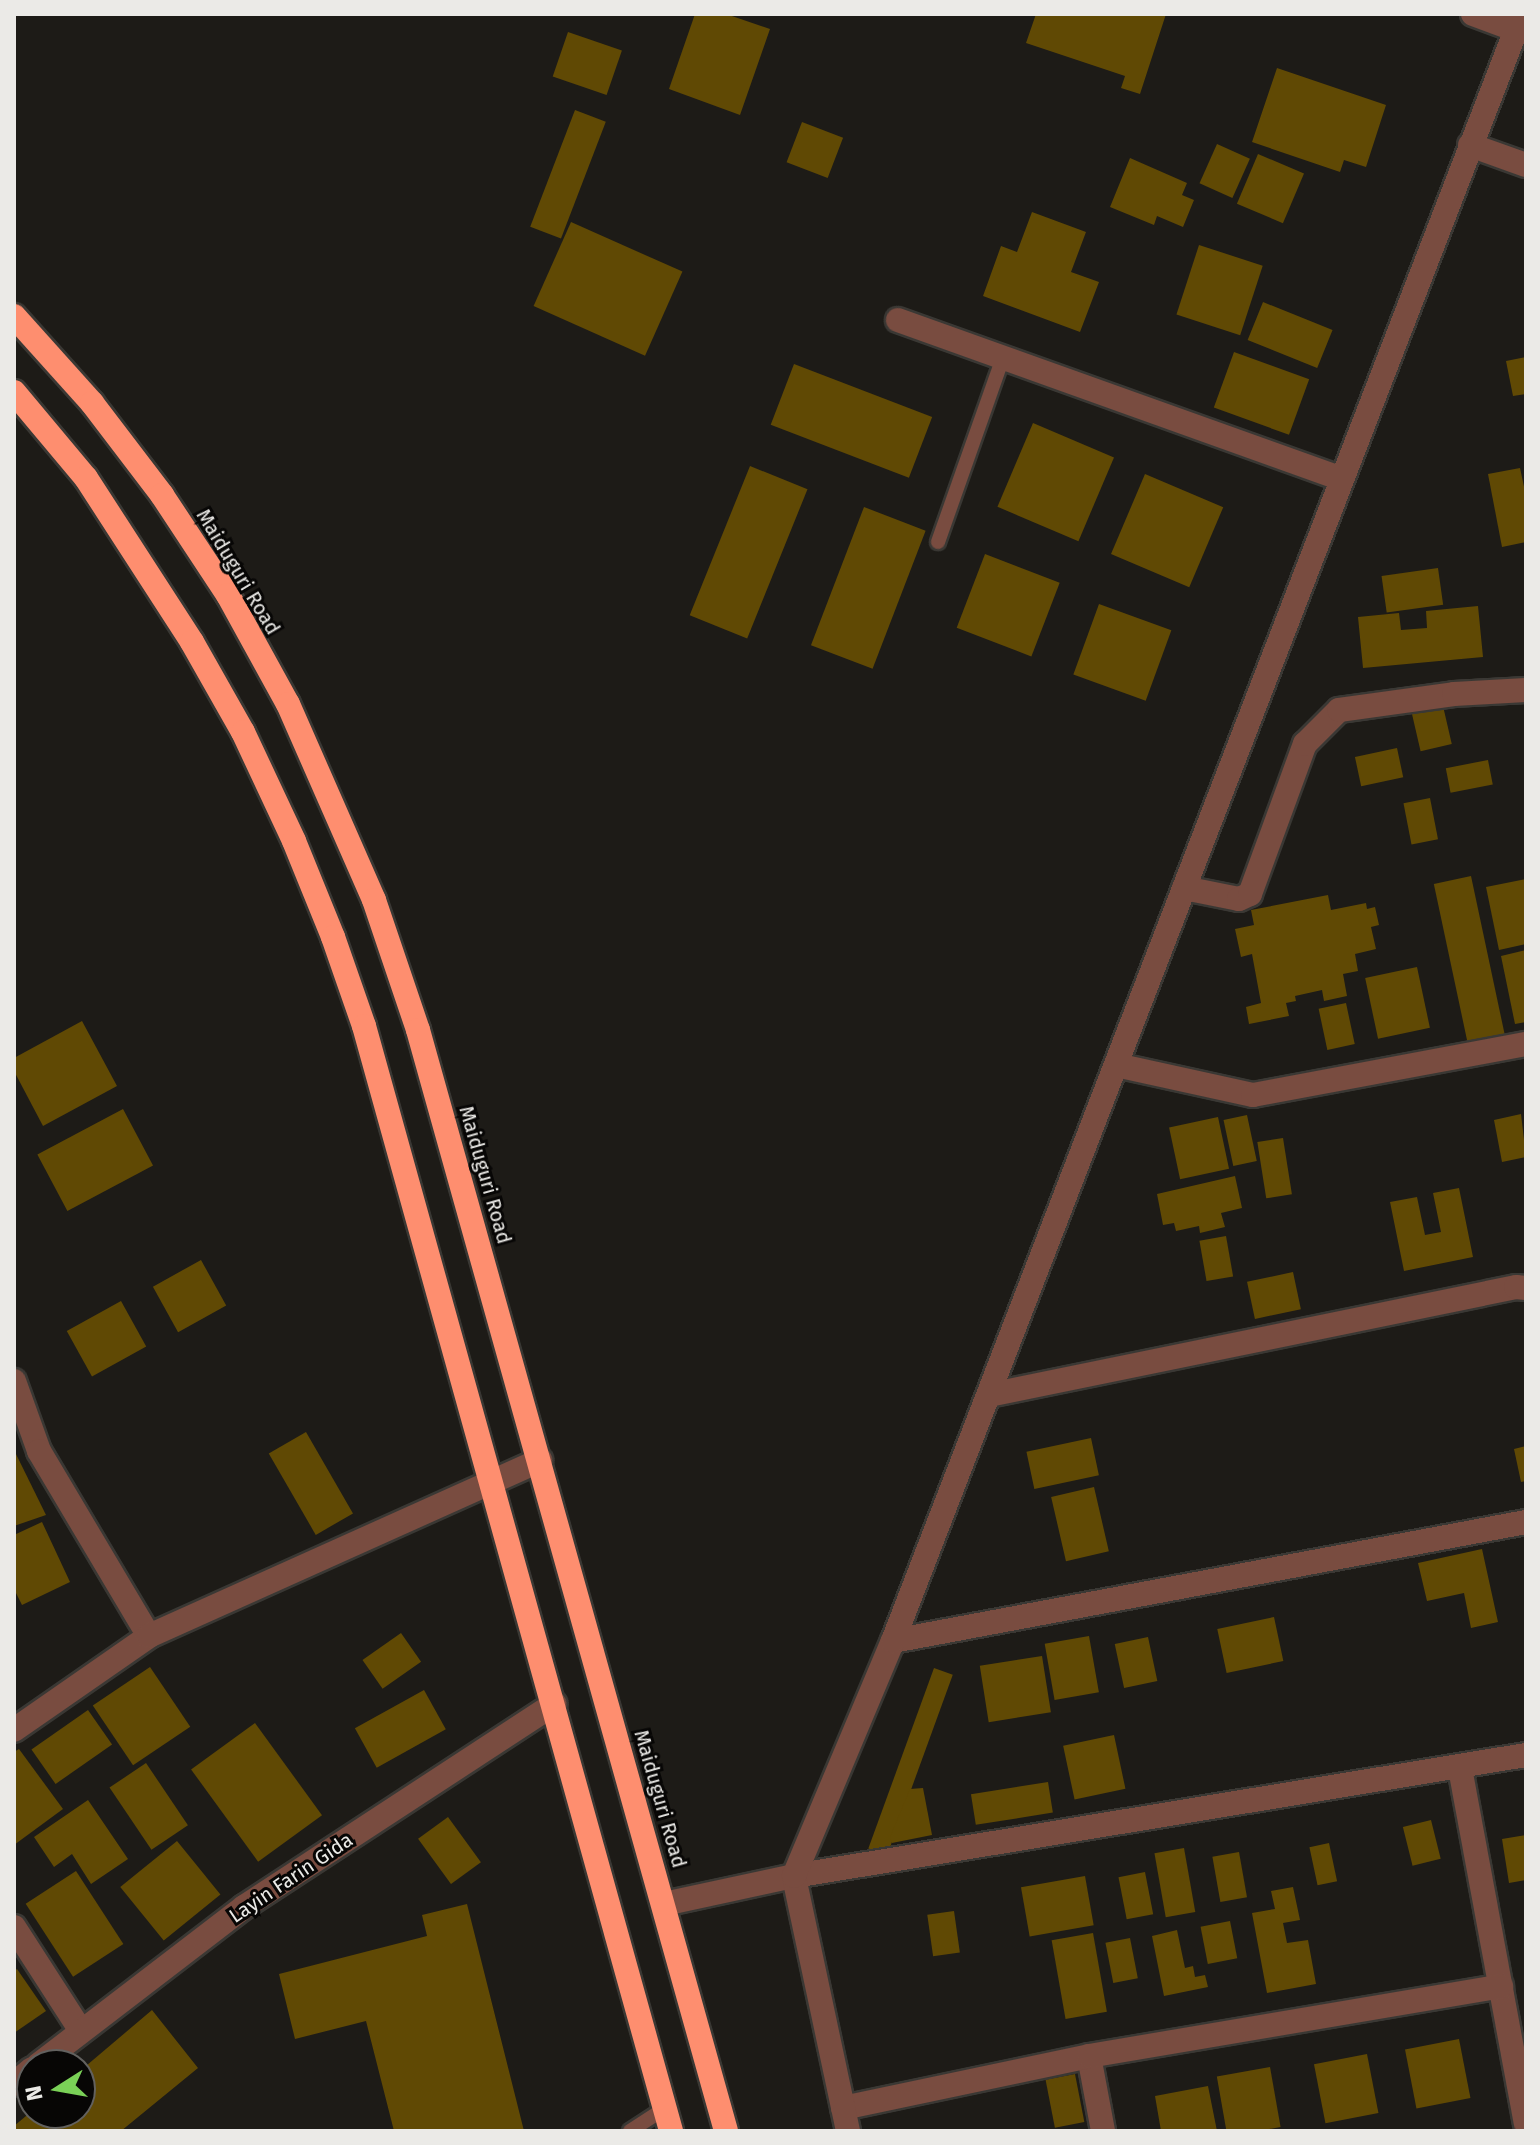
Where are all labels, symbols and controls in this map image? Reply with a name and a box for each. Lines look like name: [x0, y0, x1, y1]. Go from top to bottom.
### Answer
street label: Maiduguri Road: [191, 505, 285, 639]
street label: Maiduguri Road: [454, 1103, 516, 1247]
street label: Maiduguri Road: [629, 1727, 691, 1871]
street label: Layin Farin Gida: [225, 1828, 357, 1928]
north arrow: [16, 2049, 96, 2129]
text: N: [19, 2084, 49, 2103]

